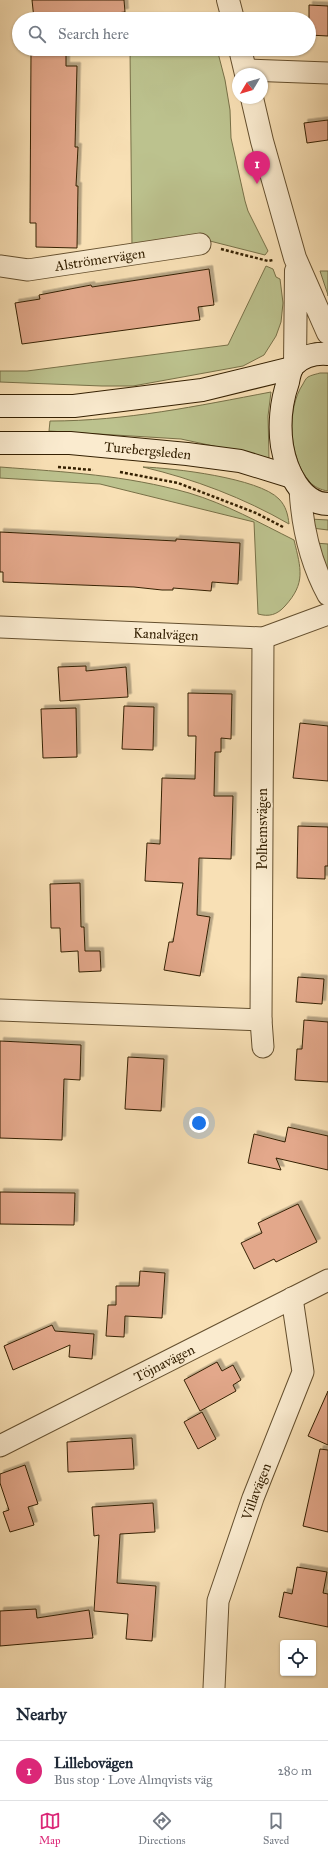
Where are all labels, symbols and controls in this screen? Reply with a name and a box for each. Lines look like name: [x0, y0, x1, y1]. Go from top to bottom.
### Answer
search box: [12, 12, 316, 56]
icon: search: [26, 23, 48, 45]
text: Search here: [58, 25, 129, 43]
north arrow: [232, 68, 268, 104]
pin: 1: [244, 151, 270, 184]
street label: Alströmervägen: [53, 244, 147, 275]
street label: Turebergsleden: [103, 438, 193, 464]
street label: Kanalvägen: [133, 625, 199, 644]
street label: Polhemsvägen: [254, 788, 271, 870]
your location: [189, 1113, 209, 1133]
street label: Töjnavägen: [131, 1341, 198, 1386]
street label: Villavägen: [238, 1460, 275, 1523]
map controls: [280, 1640, 316, 1676]
button: locate: [280, 1640, 316, 1676]
text: Nearby: [16, 1704, 67, 1725]
text: Lillebovägen: [54, 1754, 133, 1772]
text: 1: [26, 1763, 32, 1779]
text: 280 m: [277, 1763, 312, 1779]
text: Bus stop · Love Almqvists väg: [54, 1772, 212, 1788]
tab: Map: [39, 1810, 61, 1847]
tab: Directions: [138, 1810, 186, 1847]
tab: Saved: [263, 1810, 289, 1847]

